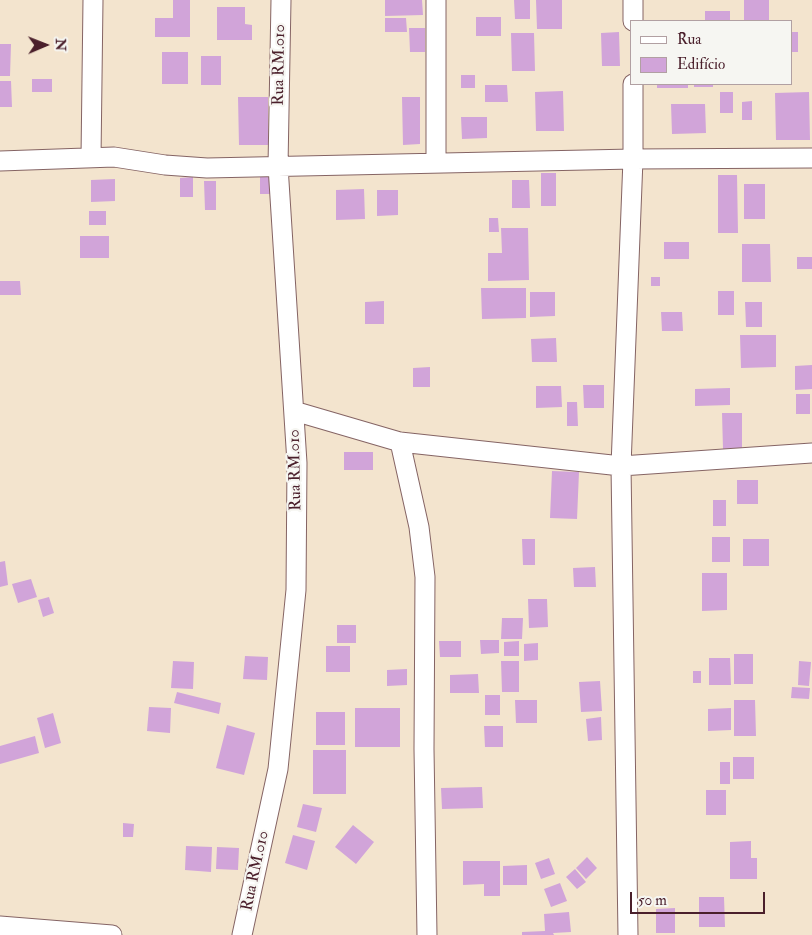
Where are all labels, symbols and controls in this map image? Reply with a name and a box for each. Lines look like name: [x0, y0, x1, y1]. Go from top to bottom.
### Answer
north arrow: [20, 20, 70, 70]
legend: [630, 20, 792, 85]
street label: Rua RM.010: [270, 24, 290, 106]
text: Rua: [677, 30, 702, 49]
text: N: [52, 38, 69, 51]
text: Edifício: [677, 55, 725, 74]
street label: Rua RM.010: [286, 429, 306, 511]
street label: Rua RM.010: [238, 829, 274, 913]
scale bar: [632, 882, 767, 914]
text: 50 m: [638, 891, 667, 910]

